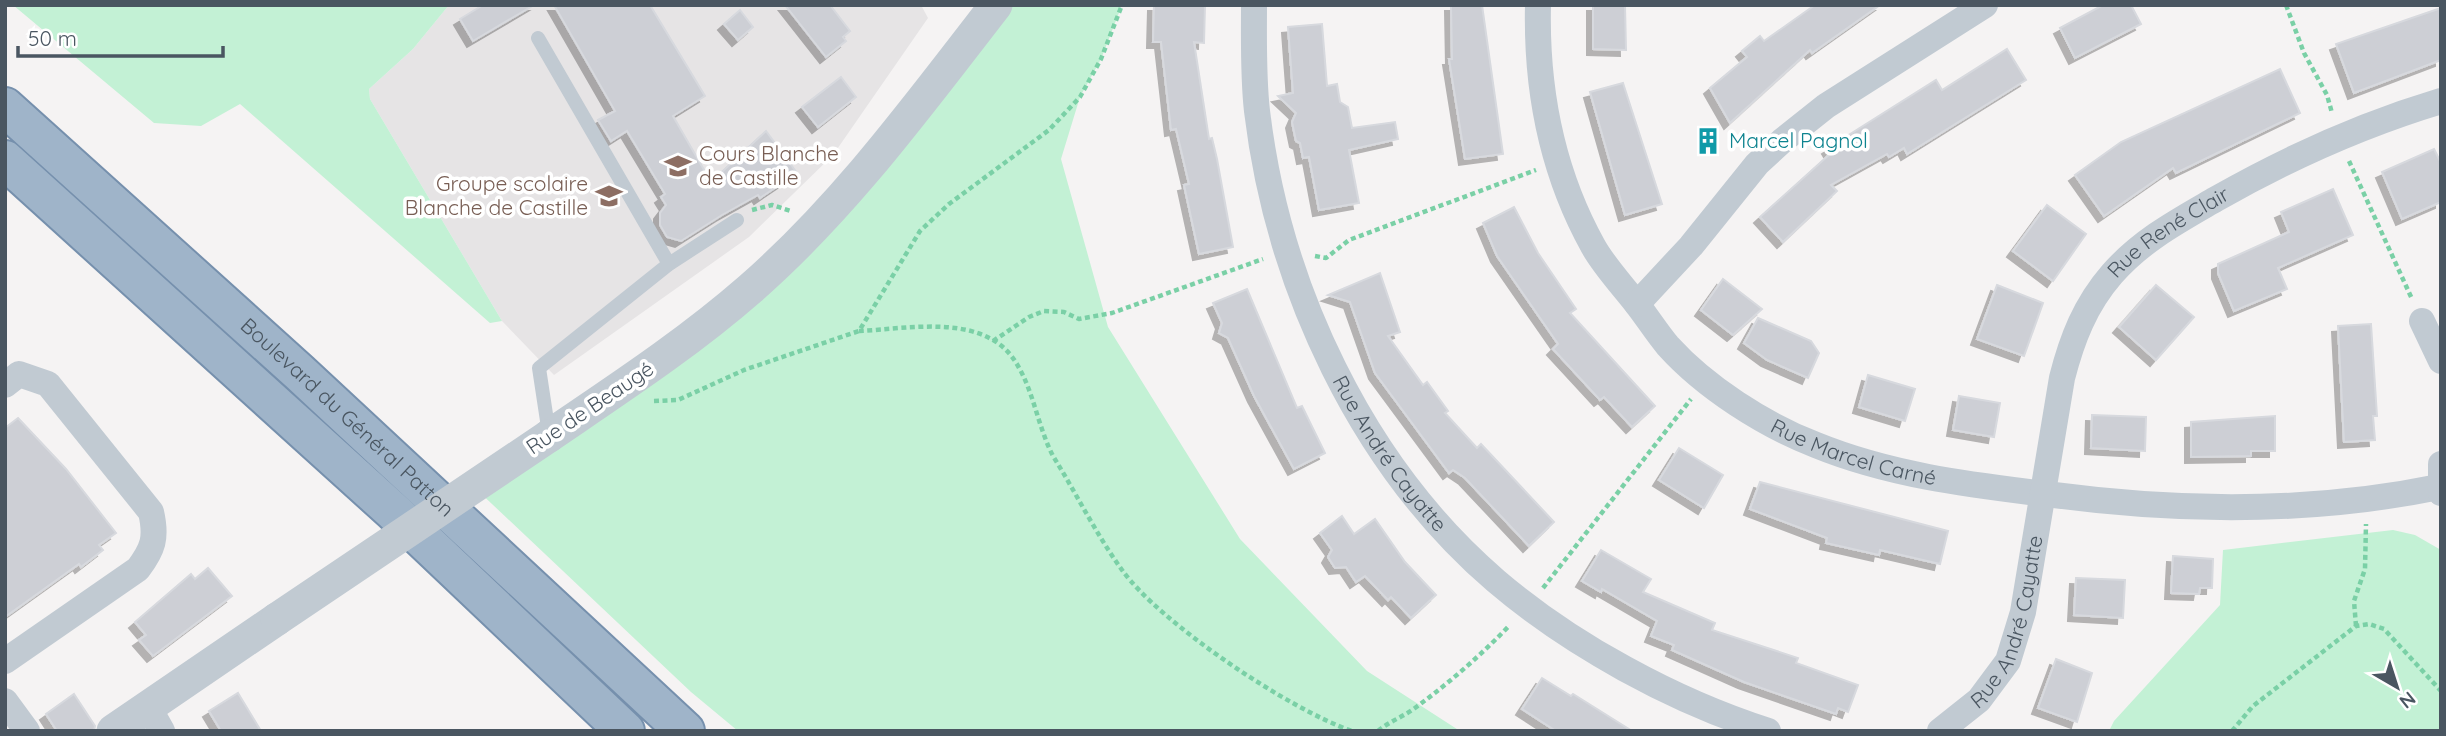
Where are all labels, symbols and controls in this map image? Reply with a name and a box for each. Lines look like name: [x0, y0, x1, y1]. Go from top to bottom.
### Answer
scale bar: [18, 14, 222, 58]
text: 50 m: [28, 25, 77, 51]
building icon: Marcel Pagnol: [1693, 126, 1723, 156]
place label: Marcel Pagnol: [1729, 127, 1868, 153]
place label: Cours Blanche de Castille: [699, 140, 839, 190]
school or university icon: Cours Blanche de Castille: [663, 151, 693, 181]
place label: Groupe scolaire Blanche de Castille: [405, 170, 588, 220]
street label: Rue René Clair: [2101, 180, 2233, 283]
school or university icon: Groupe scolaire Blanche de Castille: [594, 181, 624, 211]
street label: Boulevard du Général Patton: [236, 312, 460, 522]
street label: Rue de Beaugé: [521, 355, 658, 459]
street label: Rue André Cayatte: [1328, 371, 1453, 537]
street label: Rue Marcel Carné: [1767, 412, 1939, 490]
street label: Rue André Cayatte: [1965, 533, 2048, 714]
north arrow: [2362, 652, 2432, 722]
text: N: [2395, 686, 2421, 714]

